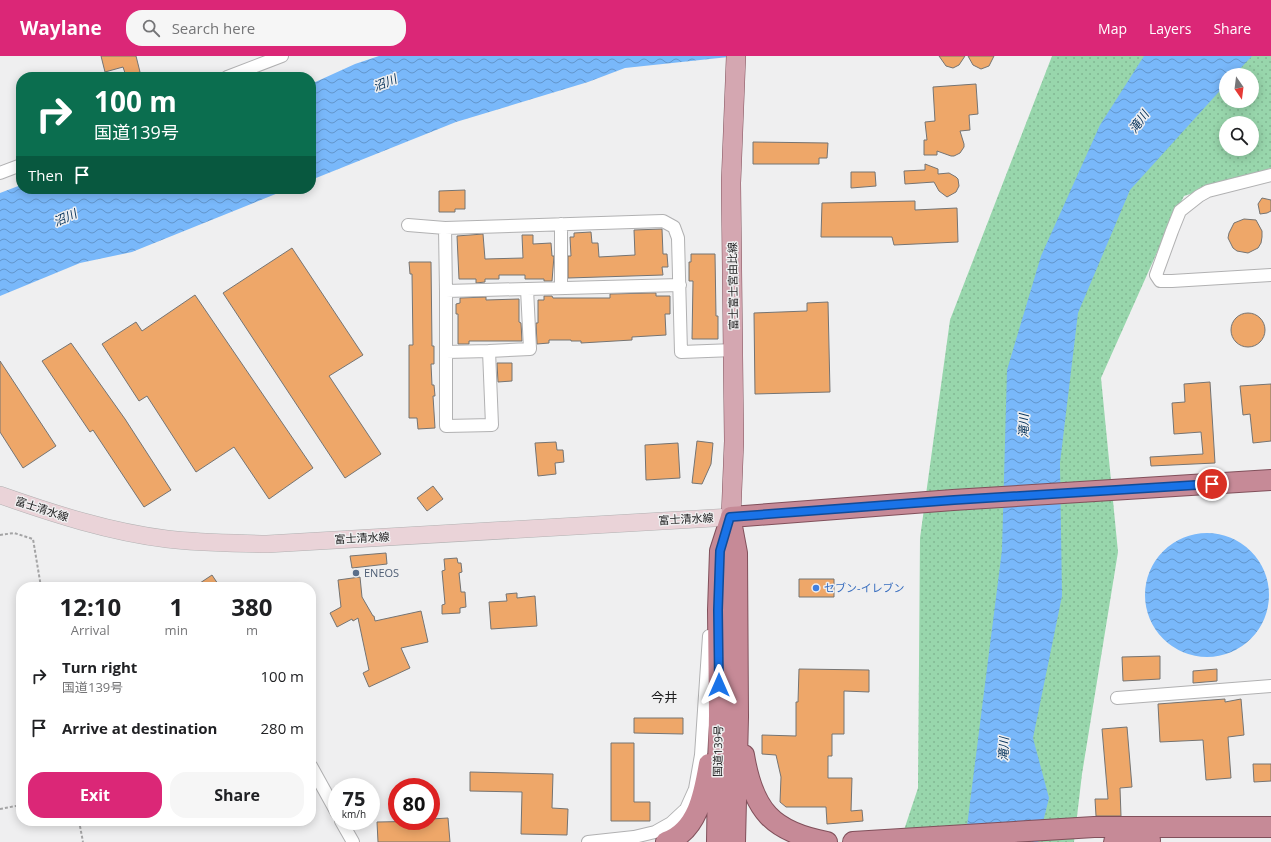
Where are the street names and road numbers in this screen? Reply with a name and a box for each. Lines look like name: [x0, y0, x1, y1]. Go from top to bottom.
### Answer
street label: 富士富士宮由比線: [724, 242, 741, 330]
street label: 富士清水線: [14, 493, 71, 524]
street label: 富士清水線: [658, 510, 714, 527]
street label: 富士清水線: [334, 529, 390, 546]
street label: 国道139号: [710, 725, 725, 777]

